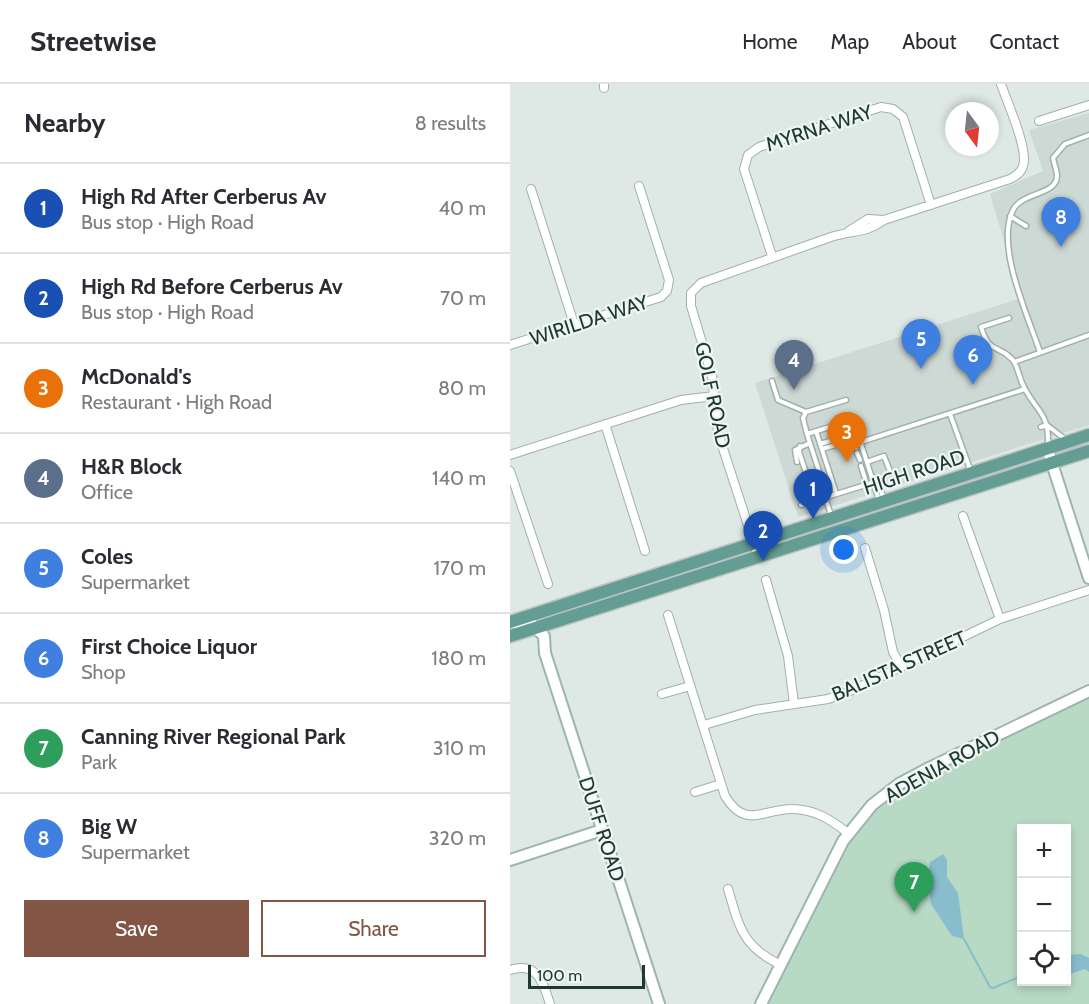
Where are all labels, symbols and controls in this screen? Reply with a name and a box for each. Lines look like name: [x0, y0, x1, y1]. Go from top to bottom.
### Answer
text: Streetwise: [30, 24, 156, 58]
text: Home: [742, 29, 798, 54]
text: Map: [831, 29, 869, 54]
text: About: [902, 29, 956, 54]
text: Contact: [989, 29, 1059, 54]
street label: MYRNA WAY: [763, 99, 876, 157]
north arrow: [945, 102, 999, 156]
text: Nearby: [24, 107, 105, 139]
text: 8 results: [415, 111, 486, 135]
text: High Rd After Cerberus Av: [81, 183, 326, 210]
text: 1: [40, 196, 47, 220]
text: 40 m: [438, 196, 486, 220]
pin: 8: [1042, 198, 1080, 247]
text: Bus stop · High Road: [81, 210, 254, 234]
text: High Rd Before Cerberus Av: [81, 273, 343, 300]
text: 2: [38, 286, 49, 310]
text: 70 m: [440, 286, 486, 310]
street label: WIRILDA WAY: [527, 289, 652, 350]
text: Bus stop · High Road: [81, 300, 254, 324]
pin: 5: [902, 320, 940, 369]
pin: 6: [954, 336, 992, 385]
street label: GOLF ROAD: [690, 340, 736, 450]
pin: 4: [774, 340, 814, 390]
text: McDonald's: [81, 363, 192, 390]
text: 3: [38, 376, 49, 400]
text: 80 m: [438, 376, 486, 400]
text: Restaurant · High Road: [81, 390, 272, 414]
pin: 3: [828, 412, 866, 462]
street label: HIGH ROAD: [860, 444, 968, 500]
text: H&R Block: [81, 453, 182, 480]
text: 4: [37, 466, 50, 490]
text: 140 m: [432, 466, 486, 490]
pin: 1: [794, 470, 832, 519]
text: Office: [81, 480, 133, 504]
pin: 2: [744, 512, 782, 561]
your location: [829, 535, 858, 564]
text: Coles: [81, 543, 133, 570]
text: 5: [38, 556, 49, 580]
text: 170 m: [434, 556, 486, 580]
text: Supermarket: [81, 570, 190, 594]
street label: BALISTA STREET: [828, 625, 970, 706]
text: First Choice Liquor: [81, 633, 257, 660]
text: 6: [38, 646, 49, 670]
text: 180 m: [431, 646, 486, 670]
text: Shop: [81, 660, 126, 684]
text: Canning River Regional Park: [81, 723, 346, 750]
street label: ADENIA ROAD: [880, 724, 1004, 808]
text: 7: [38, 736, 49, 760]
text: 310 m: [433, 736, 486, 760]
text: Park: [81, 750, 117, 774]
street label: DUFF ROAD: [574, 774, 630, 884]
text: Big W: [81, 813, 137, 840]
map controls: [1017, 824, 1071, 986]
button: +: [1017, 824, 1071, 878]
text: 8: [37, 826, 50, 850]
text: 320 m: [429, 826, 486, 850]
text: Supermarket: [81, 840, 190, 864]
pin: 7: [894, 862, 934, 912]
button: −: [1017, 878, 1071, 932]
button: Save: [24, 900, 249, 957]
button: Share: [261, 900, 486, 957]
button: locate: [1017, 932, 1071, 986]
scale bar: [528, 962, 645, 990]
text: 100 m: [537, 966, 582, 985]

